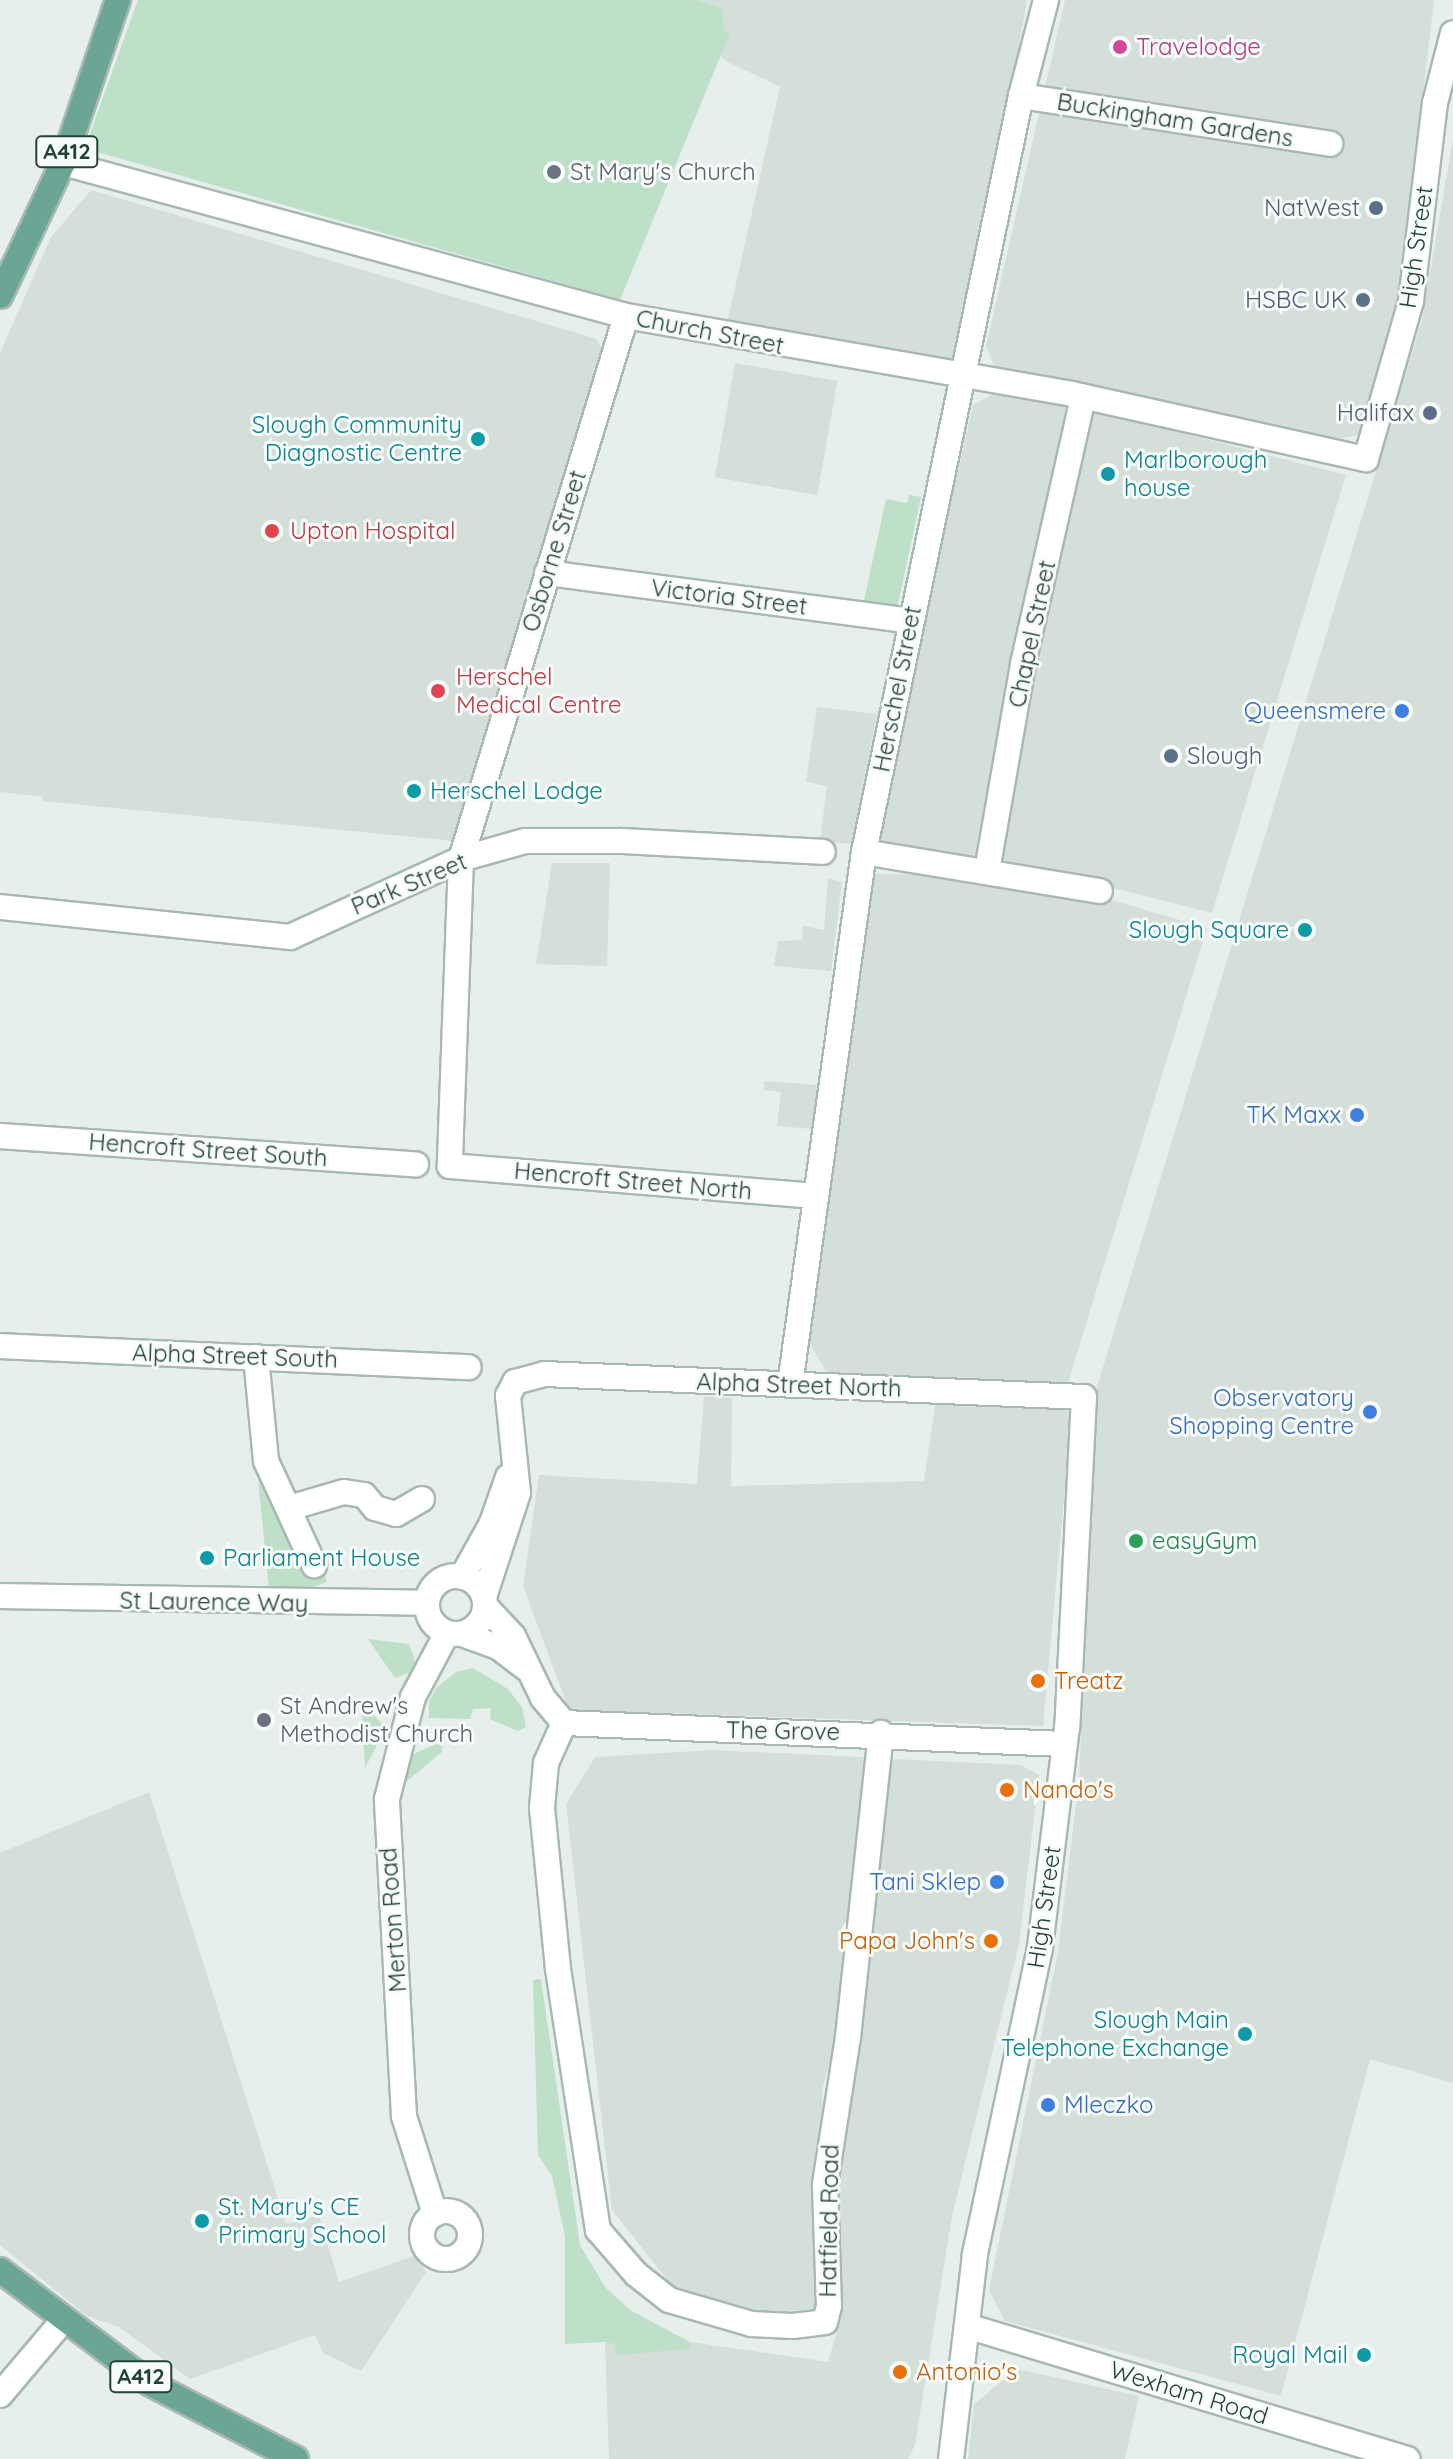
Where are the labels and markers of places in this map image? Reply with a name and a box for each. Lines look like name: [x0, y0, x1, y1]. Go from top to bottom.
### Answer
place label: Travelodge: [1136, 33, 1261, 61]
marker: Travelodge: [1111, 38, 1129, 56]
place label: St Mary's Church: [570, 158, 756, 186]
marker: St Mary's Church: [545, 163, 563, 181]
place label: NatWest: [1264, 194, 1360, 222]
marker: NatWest: [1367, 199, 1385, 217]
place label: HSBC UK: [1245, 286, 1347, 314]
marker: HSBC UK: [1354, 291, 1372, 309]
place label: Halifax: [1337, 399, 1414, 427]
marker: Halifax: [1421, 404, 1439, 422]
place label: Slough Community Diagnostic Centre: [252, 411, 462, 467]
marker: Slough Community Diagnostic Centre: [469, 430, 487, 448]
place label: Marlborough house: [1124, 446, 1267, 502]
marker: Marlborough house: [1099, 465, 1117, 483]
place label: Upton Hospital: [290, 517, 456, 545]
marker: Upton Hospital: [261, 520, 283, 542]
place label: Herschel Medical Centre: [456, 663, 622, 719]
marker: Herschel Medical Centre: [427, 680, 449, 702]
place label: Queensmere: [1244, 697, 1386, 725]
marker: Queensmere: [1393, 702, 1411, 720]
place label: Slough: [1187, 742, 1262, 770]
marker: Slough: [1162, 747, 1180, 765]
place label: Herschel Lodge: [430, 777, 603, 805]
marker: Herschel Lodge: [405, 782, 423, 800]
place label: Slough Square: [1129, 916, 1289, 944]
marker: Slough Square: [1296, 921, 1314, 939]
place label: TK Maxx: [1246, 1101, 1341, 1129]
marker: TK Maxx: [1348, 1106, 1366, 1124]
place label: Observatory Shopping Centre: [1169, 1384, 1354, 1440]
marker: Observatory Shopping Centre: [1361, 1403, 1379, 1421]
place label: easyGym: [1152, 1527, 1257, 1555]
marker: easyGym: [1127, 1532, 1145, 1550]
place label: Parliament House: [223, 1544, 420, 1572]
marker: Parliament House: [198, 1549, 216, 1567]
place label: Treatz: [1054, 1667, 1124, 1695]
marker: Treatz: [1029, 1672, 1047, 1690]
place label: St Andrew's Methodist Church: [280, 1692, 473, 1748]
marker: St Andrew's Methodist Church: [255, 1711, 273, 1729]
place label: Nando's: [1023, 1776, 1114, 1804]
marker: Nando's: [998, 1781, 1016, 1799]
place label: Tani Sklep: [869, 1868, 981, 1896]
marker: Tani Sklep: [988, 1873, 1006, 1891]
place label: Papa John's: [839, 1927, 975, 1955]
marker: Papa John's: [982, 1932, 1000, 1950]
place label: Slough Main Telephone Exchange: [1001, 2006, 1229, 2062]
marker: Slough Main Telephone Exchange: [1236, 2025, 1254, 2043]
place label: Mleczko: [1064, 2091, 1153, 2119]
marker: Mleczko: [1039, 2096, 1057, 2114]
place label: St. Mary's CE Primary School: [218, 2193, 387, 2249]
marker: St. Mary's CE Primary School: [193, 2212, 211, 2230]
place label: Royal Mail: [1232, 2341, 1348, 2369]
marker: Royal Mail: [1355, 2346, 1373, 2364]
place label: Antonio's: [916, 2358, 1017, 2386]
marker: Antonio's: [891, 2363, 909, 2381]

